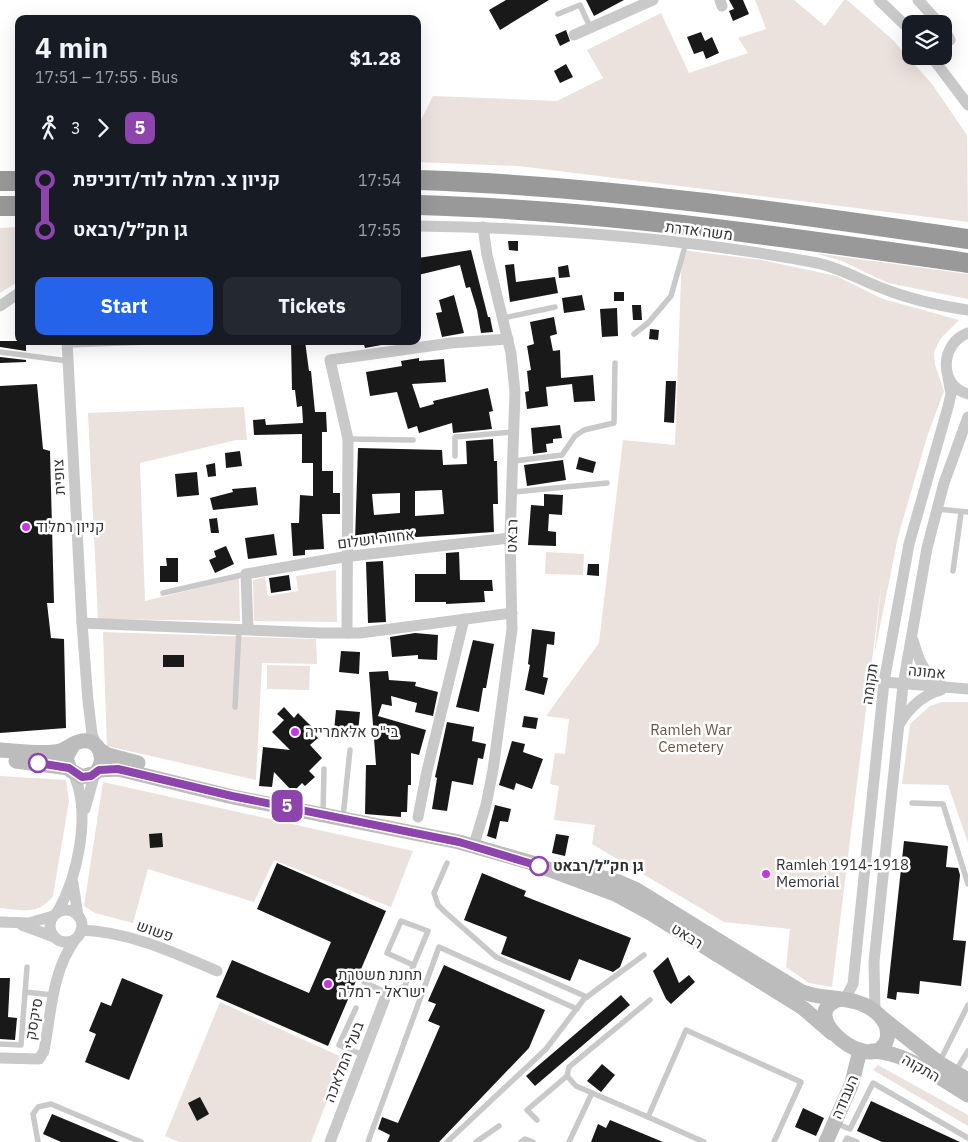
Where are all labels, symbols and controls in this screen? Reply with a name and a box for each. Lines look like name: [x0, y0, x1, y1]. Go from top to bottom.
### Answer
map controls: [902, 15, 952, 65]
button: layers: [902, 15, 952, 65]
text: 4 min: [35, 29, 108, 66]
text: $1.28: [349, 46, 401, 70]
text: 17:51 – 17:55 · Bus: [35, 67, 178, 87]
icon: walk: [35, 114, 63, 142]
icon: forward: [89, 114, 117, 142]
text: 5: [135, 116, 145, 139]
text: 3: [71, 118, 81, 138]
text: קניון צ. רמלה לוד/דוכיפת: [73, 167, 280, 191]
text: 17:54: [358, 170, 401, 190]
text: גן חק״ל/רבאט: [73, 217, 188, 241]
street label: משה אדרת: [664, 217, 734, 244]
text: 17:55: [358, 220, 401, 240]
button: Start: [35, 277, 213, 335]
button: Tickets: [223, 277, 401, 335]
street label: צופית: [48, 459, 69, 495]
place label: קניון רמלוד: [36, 517, 104, 536]
street label: רבאט: [501, 519, 522, 553]
marker: קניון רמלוד: [20, 521, 32, 533]
street label: אחווה ושלום: [336, 524, 416, 553]
street label: אמונה: [907, 660, 947, 683]
street label: תקומה: [857, 662, 882, 706]
park label: Ramleh War Cemetery: [650, 720, 732, 756]
place label: בי"ס אלאמרייה: [305, 722, 399, 741]
marker: בי"ס אלאמרייה: [289, 726, 301, 738]
unlabelled marker: [28, 753, 48, 773]
line badge: 5: [271, 790, 303, 822]
text: 5: [282, 794, 292, 817]
place label: Ramleh 1914-1918 Memorial: [776, 855, 909, 891]
marker: גן חק״ל/רבאט: [529, 856, 549, 876]
place label: גן חק״ל/רבאט: [553, 856, 644, 875]
marker: Ramleh 1914-1918 Memorial: [760, 868, 772, 880]
street label: פשוש: [134, 915, 176, 946]
street label: רבאט: [668, 918, 707, 953]
place label: תחנת משטרת ישראל - רמלה: [338, 965, 426, 1001]
marker: תחנת משטרת ישראל - רמלה: [322, 978, 334, 990]
street label: סיקסק: [20, 996, 47, 1041]
street label: בעלי המלאכה: [319, 1019, 368, 1105]
street label: התקוה: [899, 1049, 944, 1086]
street label: העבודה: [827, 1072, 862, 1122]

